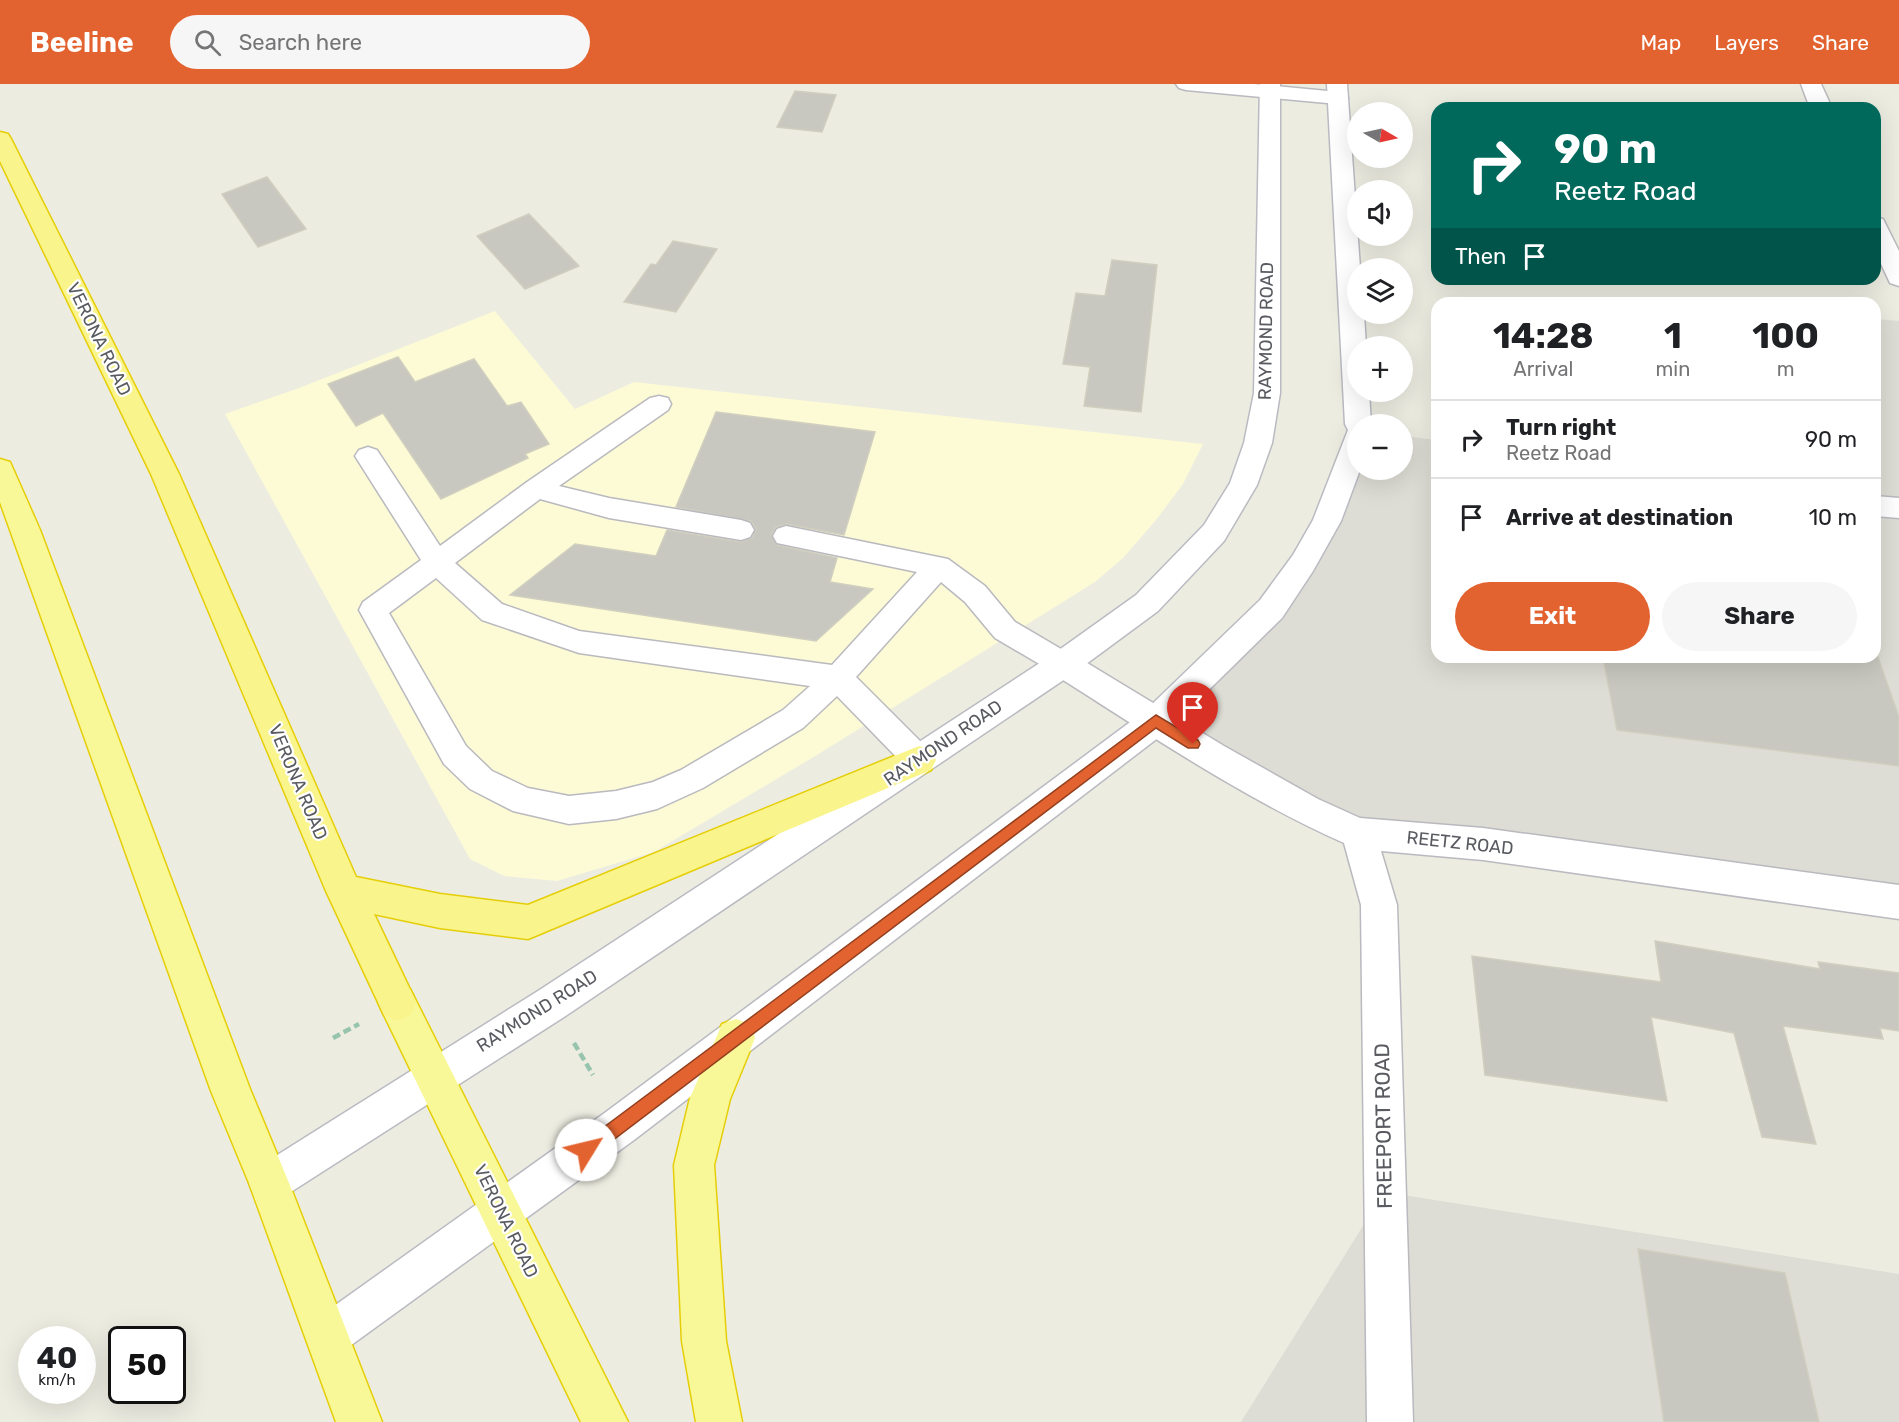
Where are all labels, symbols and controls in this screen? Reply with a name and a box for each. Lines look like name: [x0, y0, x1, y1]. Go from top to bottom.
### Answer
search box: [170, 15, 590, 69]
text: Beeline: [30, 26, 134, 59]
icon: search: [191, 26, 224, 59]
text: Search here: [239, 29, 362, 56]
text: Map: [1640, 30, 1681, 55]
text: Layers: [1714, 30, 1779, 55]
text: Share: [1812, 30, 1869, 55]
north arrow: [1347, 102, 1413, 168]
map controls: [1347, 102, 1413, 480]
text: 90 m: [1554, 124, 1657, 174]
icon: right: [1455, 126, 1533, 204]
text: Reetz Road: [1554, 175, 1697, 207]
button: sound: [1347, 180, 1413, 246]
icon: arrive: [1518, 240, 1551, 273]
text: Then: [1455, 243, 1506, 270]
button: layers: [1347, 258, 1413, 324]
street label: RAYMOND ROAD: [1254, 262, 1278, 400]
street label: VERONA ROAD: [62, 279, 136, 399]
text: 14:28: [1493, 314, 1594, 357]
text: 1: [1664, 314, 1682, 357]
text: 100: [1752, 314, 1819, 357]
button: +: [1347, 336, 1413, 402]
text: Arrival: [1513, 357, 1573, 381]
text: min: [1656, 357, 1690, 381]
text: m: [1777, 357, 1795, 381]
button: −: [1347, 414, 1413, 480]
text: Turn right: [1506, 414, 1616, 441]
icon: right: [1455, 423, 1488, 456]
text: 90 m: [1805, 426, 1857, 453]
text: Reetz Road: [1506, 441, 1612, 465]
icon: arrive: [1455, 501, 1488, 534]
text: Arrive at destination: [1506, 504, 1733, 531]
text: 10 m: [1809, 504, 1857, 531]
button: Exit: [1455, 582, 1650, 651]
button: Share: [1662, 582, 1857, 651]
pin: [1167, 682, 1218, 744]
icon: arrive: [1176, 691, 1209, 724]
street label: RAYMOND ROAD: [880, 695, 1006, 791]
street label: VERONA ROAD: [264, 721, 332, 843]
street label: REETZ ROAD: [1405, 826, 1515, 860]
street label: RAYMOND ROAD: [473, 965, 601, 1057]
street label: FREEPORT ROAD: [1369, 1043, 1397, 1209]
position arrow: [554, 1118, 618, 1182]
street label: VERONA ROAD: [469, 1161, 543, 1281]
speed limit sign: 50: [108, 1326, 186, 1404]
text: 40: [37, 1340, 77, 1376]
text: km/h: [38, 1371, 76, 1389]

